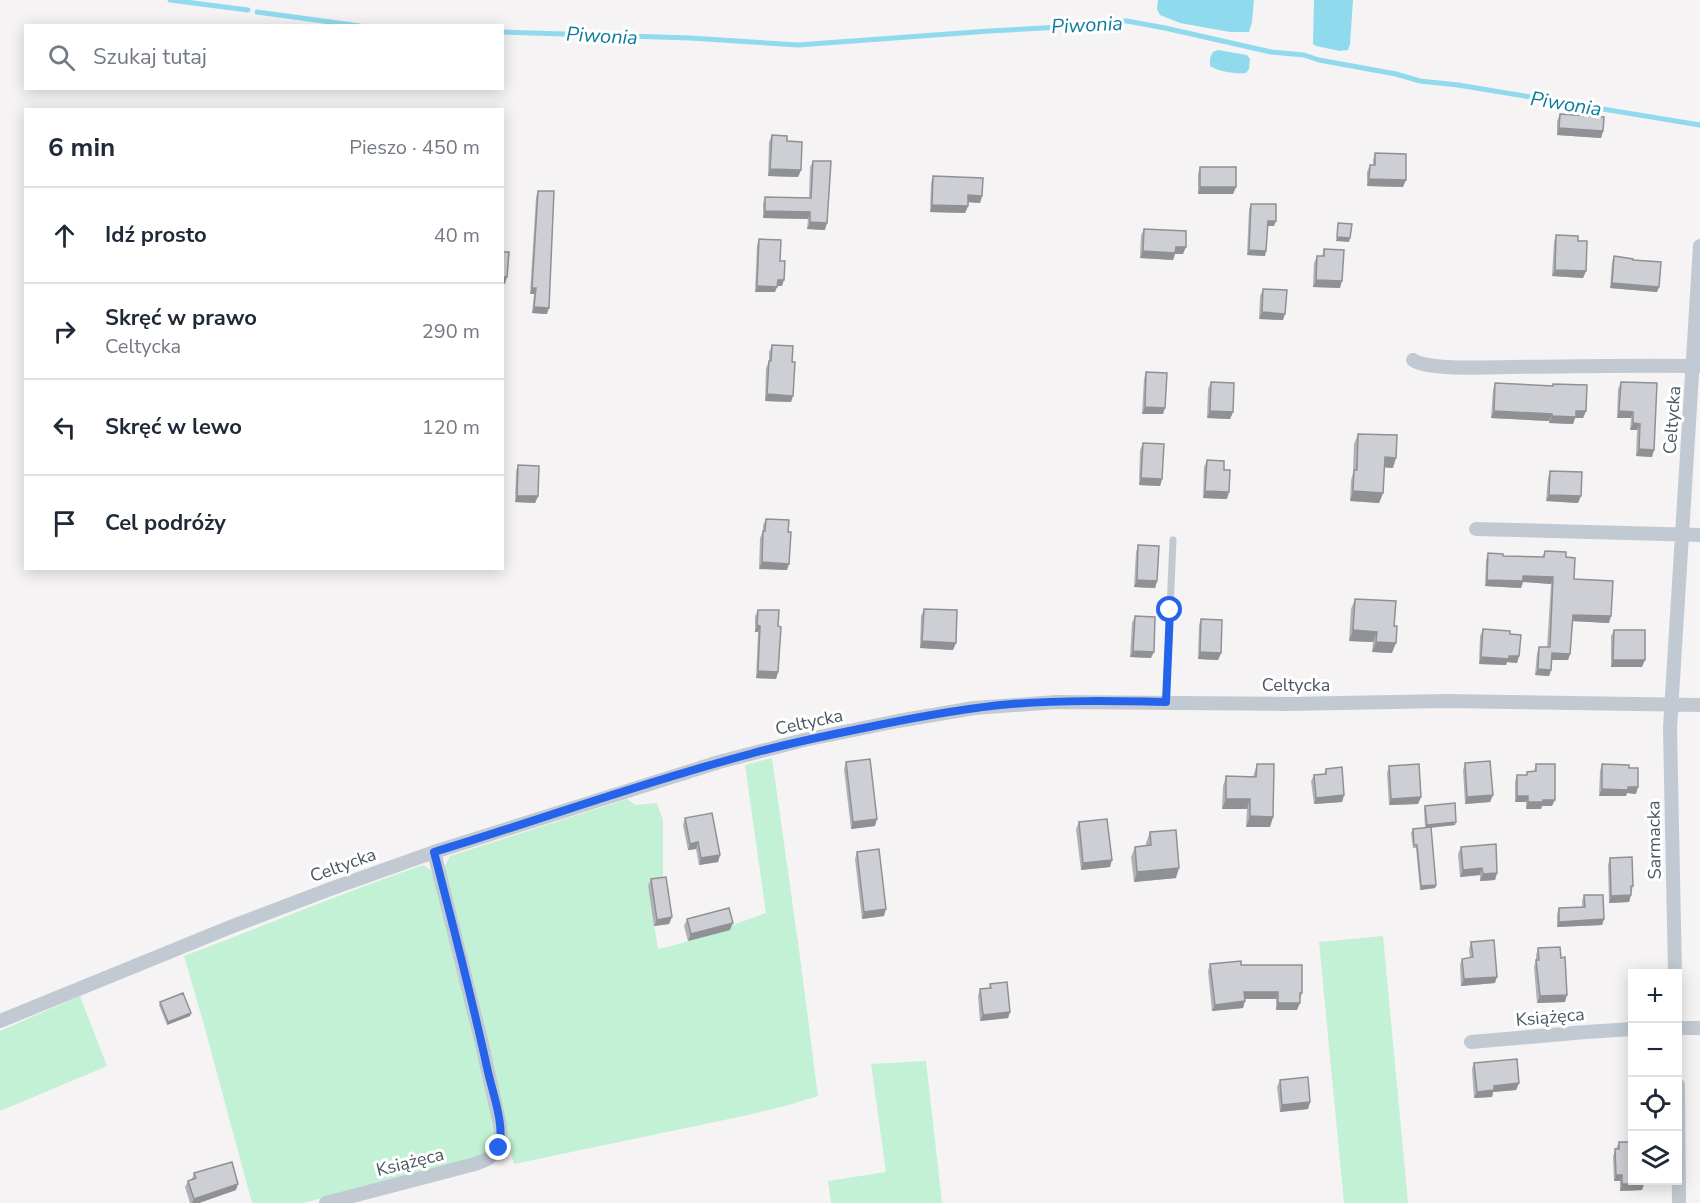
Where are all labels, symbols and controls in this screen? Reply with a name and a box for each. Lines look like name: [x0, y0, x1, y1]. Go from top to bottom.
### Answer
water label: Piwonia: [1050, 10, 1124, 40]
water label: Piwonia: [565, 21, 639, 51]
search box: [24, 24, 504, 90]
icon: search: [45, 41, 78, 74]
text: Szukaj tutaj: [93, 42, 207, 72]
water label: Piwonia: [1528, 85, 1604, 123]
text: 6 min: [48, 130, 115, 165]
text: Pieszo · 450 m: [349, 134, 480, 161]
icon: ahead: [48, 219, 81, 252]
text: Idź prosto: [105, 220, 207, 250]
text: 40 m: [434, 222, 480, 249]
text: Skręć w prawo: [105, 303, 257, 333]
icon: right: [48, 315, 81, 348]
text: 290 m: [422, 318, 480, 345]
text: Celtycka: [105, 333, 181, 360]
street label: Celtycka: [1658, 385, 1686, 455]
icon: left: [48, 411, 81, 444]
text: Skręć w lewo: [105, 412, 242, 442]
text: 120 m: [422, 414, 480, 441]
icon: arrive: [48, 507, 81, 540]
text: Cel podróży: [105, 508, 226, 538]
route start: [1156, 596, 1182, 622]
street label: Celtycka: [1262, 673, 1330, 697]
street label: Celtycka: [773, 703, 845, 741]
street label: Sarmacka: [1641, 800, 1667, 880]
street label: Celtycka: [307, 842, 379, 888]
map controls: [1628, 969, 1682, 1185]
button: +: [1628, 969, 1682, 1023]
street label: Książęca: [1515, 1002, 1585, 1032]
button: −: [1628, 1023, 1682, 1077]
button: locate: [1628, 1077, 1682, 1131]
button: layers: [1628, 1131, 1682, 1185]
route end: [485, 1134, 511, 1160]
street label: Książęca: [374, 1142, 446, 1182]

